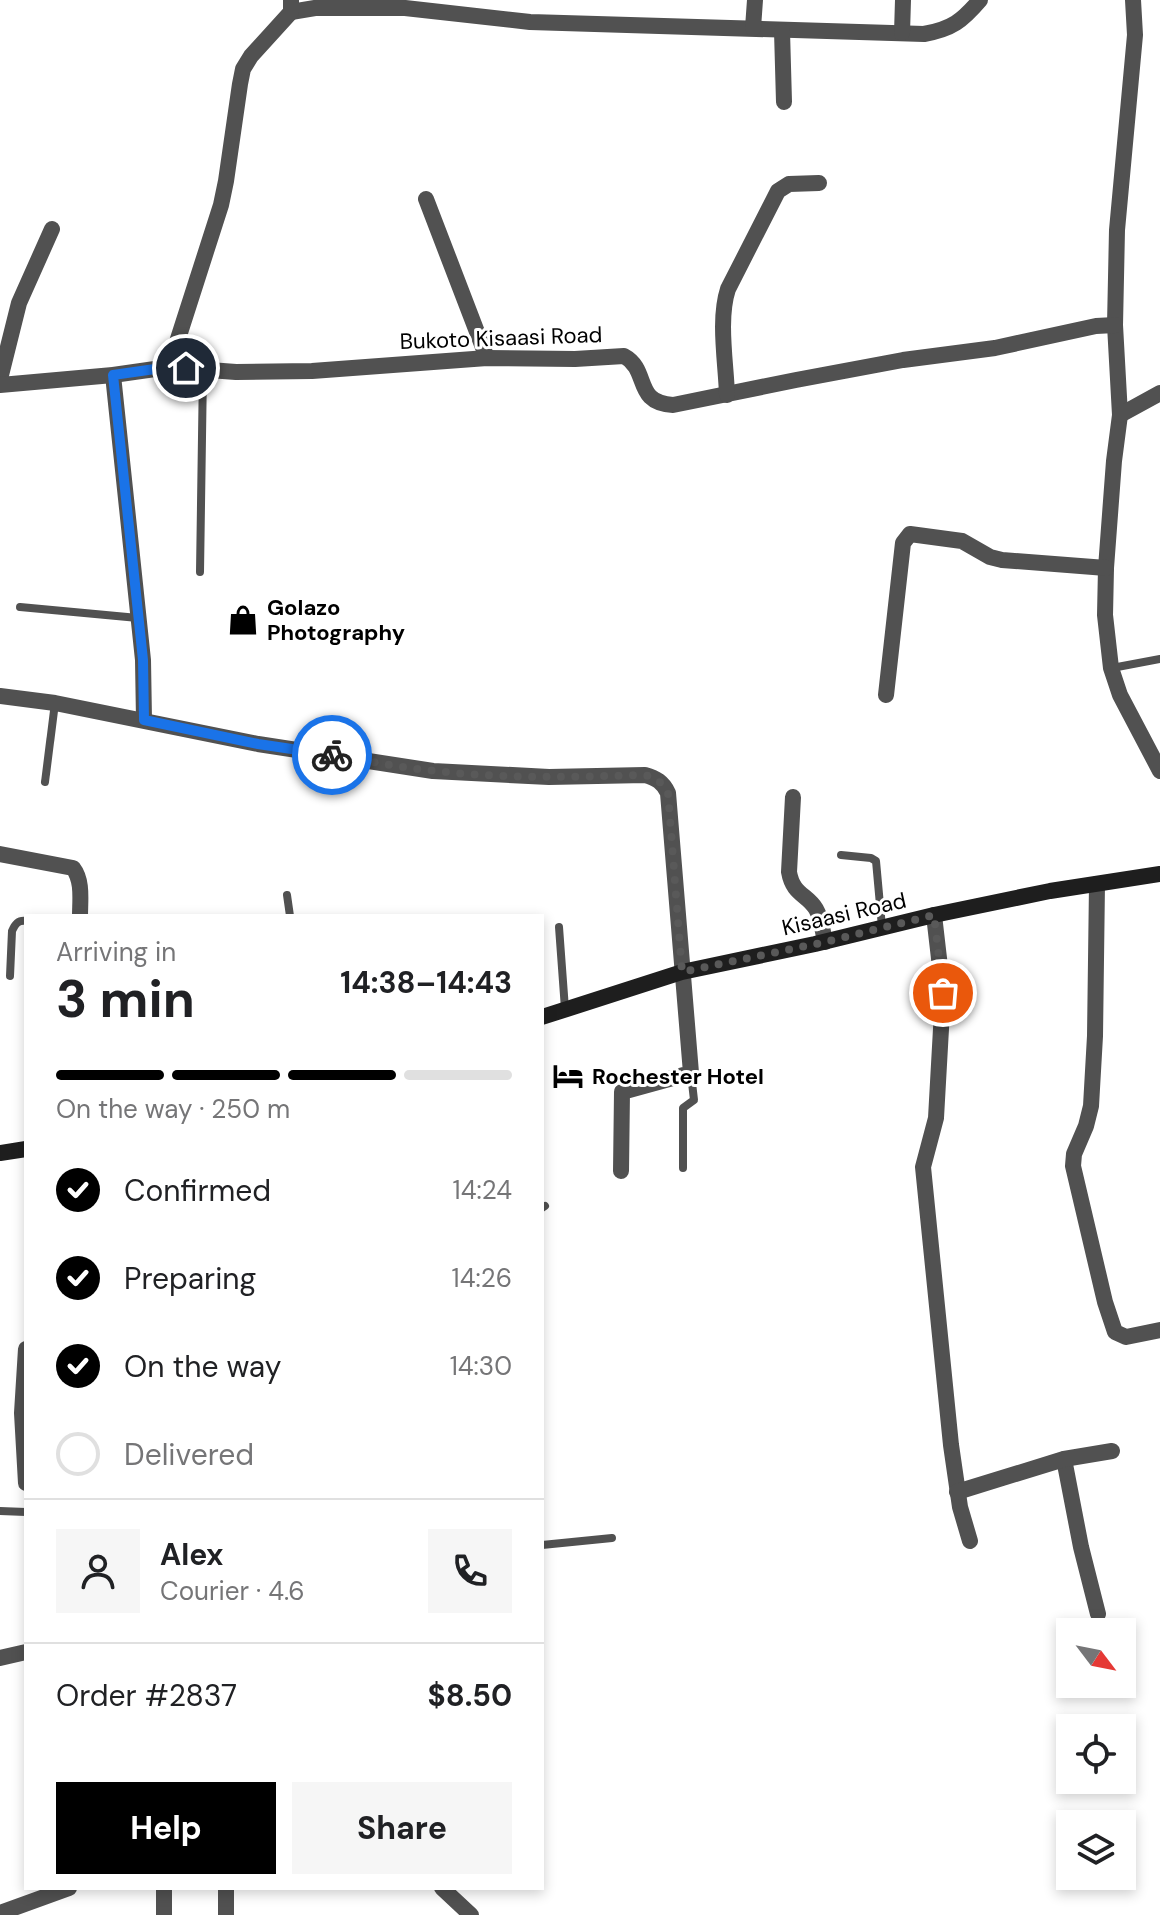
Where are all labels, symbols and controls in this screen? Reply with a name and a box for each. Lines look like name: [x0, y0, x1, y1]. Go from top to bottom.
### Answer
street label: Bukoto Kisaasi Road: [399, 320, 603, 356]
pin: [152, 334, 220, 402]
icon: home: [164, 346, 208, 390]
place label: Golazo Photography: [267, 593, 405, 647]
shop icon: Golazo Photography: [226, 603, 260, 637]
courier: [292, 715, 372, 795]
icon: bike: [310, 733, 354, 777]
street label: Kisaasi Road: [779, 886, 909, 942]
text: Arriving in: [56, 935, 176, 969]
pin: [909, 959, 977, 1027]
text: 14:38–14:43: [340, 963, 512, 1002]
text: 3 min: [56, 965, 195, 1033]
icon: bag: [921, 971, 965, 1015]
hotel icon: Rochester Hotel: [551, 1059, 585, 1093]
place label: Rochester Hotel: [592, 1062, 764, 1091]
text: On the way · 250 m: [56, 1092, 290, 1126]
icon: check: [56, 1168, 100, 1212]
text: Confirmed: [124, 1171, 271, 1210]
text: 14:24: [453, 1173, 512, 1207]
icon: check: [56, 1256, 100, 1300]
text: Preparing: [124, 1259, 256, 1298]
text: 14:26: [452, 1261, 512, 1295]
icon: check: [56, 1344, 100, 1388]
text: On the way: [124, 1347, 281, 1386]
text: 14:30: [450, 1349, 512, 1383]
text: Delivered: [124, 1435, 254, 1474]
button: person: [56, 1529, 140, 1613]
button: phone: [428, 1529, 512, 1613]
text: Alex: [160, 1535, 223, 1574]
text: Courier · 4.6: [160, 1574, 305, 1608]
north arrow: [1056, 1618, 1136, 1698]
map controls: [1056, 1618, 1136, 1890]
text: Order #2837: [56, 1676, 237, 1715]
text: $8.50: [428, 1676, 512, 1715]
button: locate: [1056, 1714, 1136, 1794]
button: Help: [56, 1782, 276, 1874]
button: Share: [292, 1782, 512, 1874]
button: layers: [1056, 1810, 1136, 1890]

